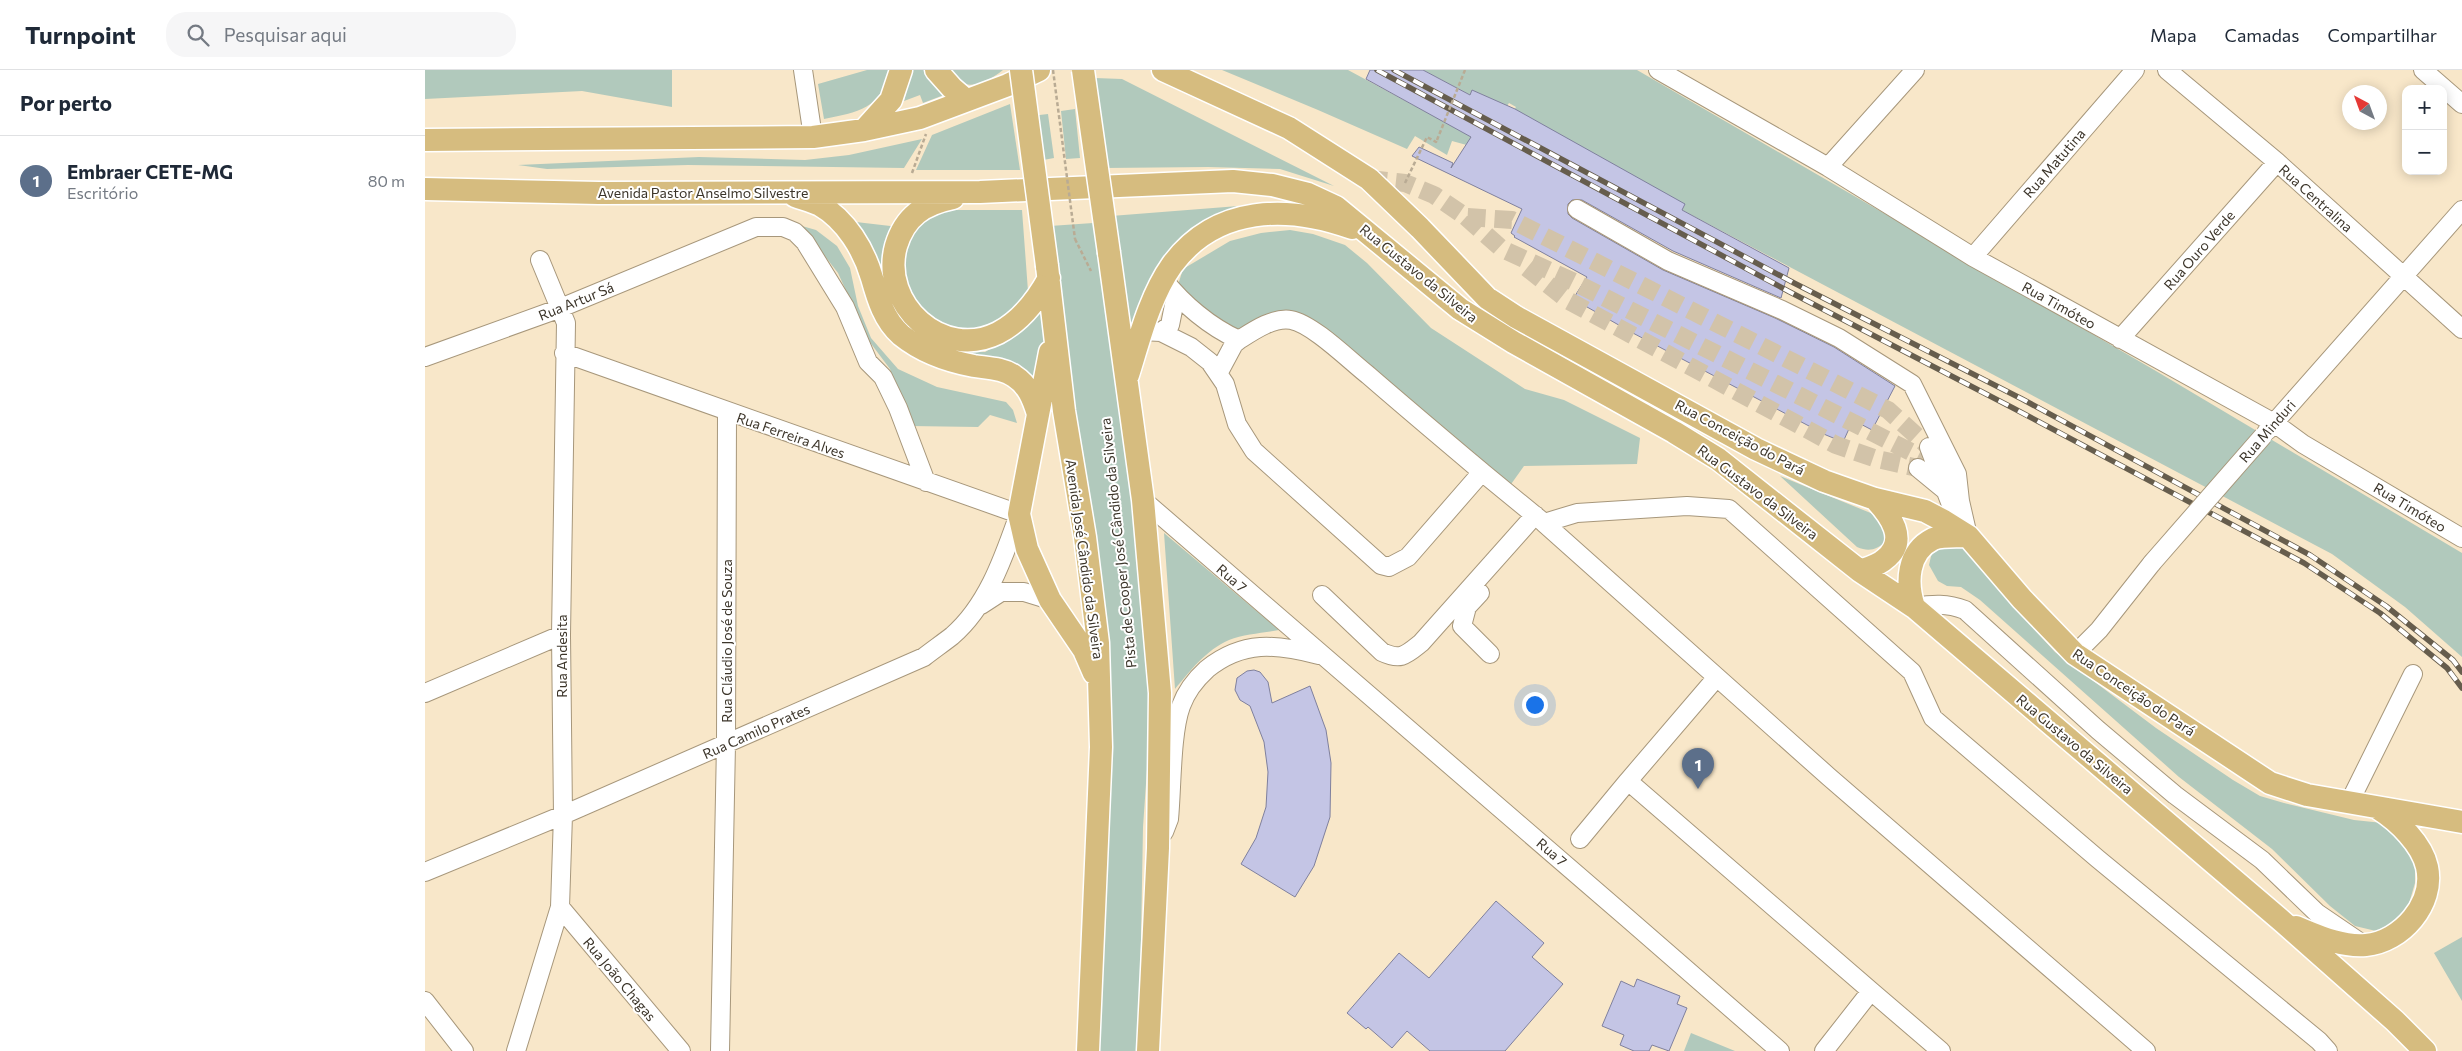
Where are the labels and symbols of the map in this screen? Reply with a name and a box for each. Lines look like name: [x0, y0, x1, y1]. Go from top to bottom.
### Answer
north arrow: [2342, 85, 2387, 130]
street label: Rua Matutina: [2019, 125, 2089, 201]
street label: Rua Centralina: [2276, 161, 2356, 235]
street label: Avenida Pastor Anselmo Silvestre: [598, 184, 808, 201]
street label: Rua Ouro Verde: [2160, 207, 2238, 293]
street label: Rua Gustavo da Silveira: [1357, 220, 1481, 326]
street label: Rua Artur Sá: [536, 278, 616, 324]
street label: Rua Timóteo: [2019, 278, 2099, 332]
street label: Rua Conceição do Pará: [1672, 396, 1808, 478]
street label: Rua Minduri: [2235, 396, 2299, 466]
street label: Rua Ferreira Alves: [735, 408, 847, 462]
street label: Pista de Cooper José Cândido da Silveira: [1096, 417, 1140, 669]
street label: Rua Gustavo da Silveira: [1694, 441, 1822, 543]
street label: Avenida José Cândido da Silveira: [1063, 458, 1107, 660]
street label: Rua Timóteo: [2371, 479, 2449, 535]
street label: Rua Cláudio José de Souza: [718, 559, 735, 723]
street label: Rua 7: [1213, 560, 1251, 596]
street label: Rua Andesita: [553, 614, 570, 698]
street label: Rua Conceição do Pará: [2069, 645, 2199, 739]
street label: Rua Gustavo da Silveira: [2013, 690, 2137, 798]
your location: [1522, 692, 1548, 718]
street label: Rua Camilo Prates: [700, 700, 812, 762]
pin: 1: [1682, 748, 1714, 789]
street label: Rua 7: [1533, 834, 1571, 870]
street label: Rua João Chagas: [580, 934, 660, 1024]

